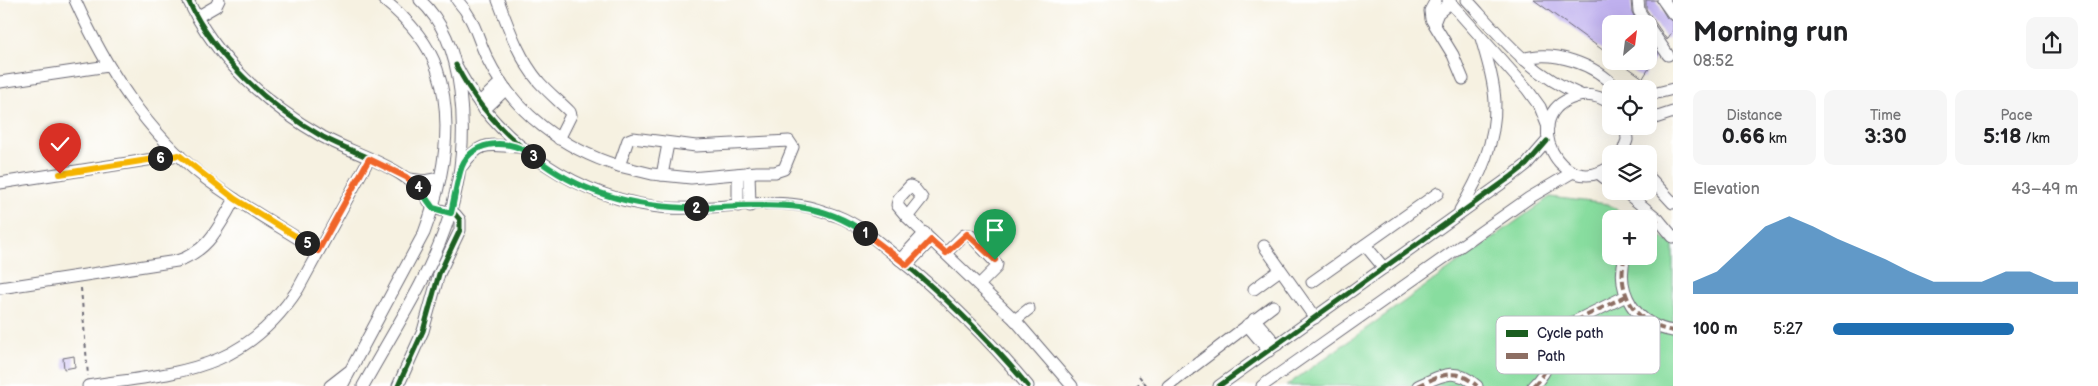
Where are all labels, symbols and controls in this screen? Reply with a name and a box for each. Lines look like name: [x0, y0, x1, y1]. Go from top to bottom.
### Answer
north arrow: [1602, 15, 1658, 70]
map controls: [1602, 15, 1657, 265]
text: Morning run: [1693, 16, 1848, 49]
button: share: [2026, 17, 2078, 69]
text: 08:52: [1693, 52, 1734, 71]
button: locate: [1602, 80, 1657, 135]
text: Distance: [1727, 107, 1782, 124]
text: Time: [1870, 107, 1901, 124]
text: Pace: [2001, 107, 2032, 124]
pin: [39, 123, 81, 174]
text: 0.66: [1722, 124, 1765, 149]
text: 3:30: [1864, 124, 1907, 149]
text: 5:18: [1983, 124, 2022, 149]
icon: check: [46, 130, 74, 158]
text: km: [1765, 130, 1787, 147]
text: /km: [2022, 130, 2050, 147]
pin: 3: [520, 144, 546, 168]
button: layers: [1602, 145, 1657, 200]
pin: 6: [148, 146, 172, 170]
text: 3: [529, 148, 538, 165]
text: 6: [156, 150, 165, 167]
pin: 4: [406, 174, 430, 200]
text: 4: [414, 179, 423, 196]
text: Elevation: [1693, 180, 1760, 199]
text: 43–49 m: [2011, 180, 2078, 199]
pin: 2: [684, 196, 708, 220]
text: 2: [692, 200, 701, 217]
pin: [974, 209, 1016, 260]
button: +: [1602, 210, 1657, 265]
icon: arrive: [981, 216, 1009, 244]
pin: 1: [852, 220, 878, 246]
text: 1: [863, 225, 868, 242]
pin: 5: [294, 230, 320, 256]
text: 5: [303, 235, 312, 252]
legend: [1496, 316, 1660, 374]
text: 100 m: [1693, 320, 1738, 339]
text: 5:27: [1773, 320, 1803, 339]
text: Cycle path: [1537, 325, 1604, 342]
text: Path: [1537, 348, 1565, 365]

